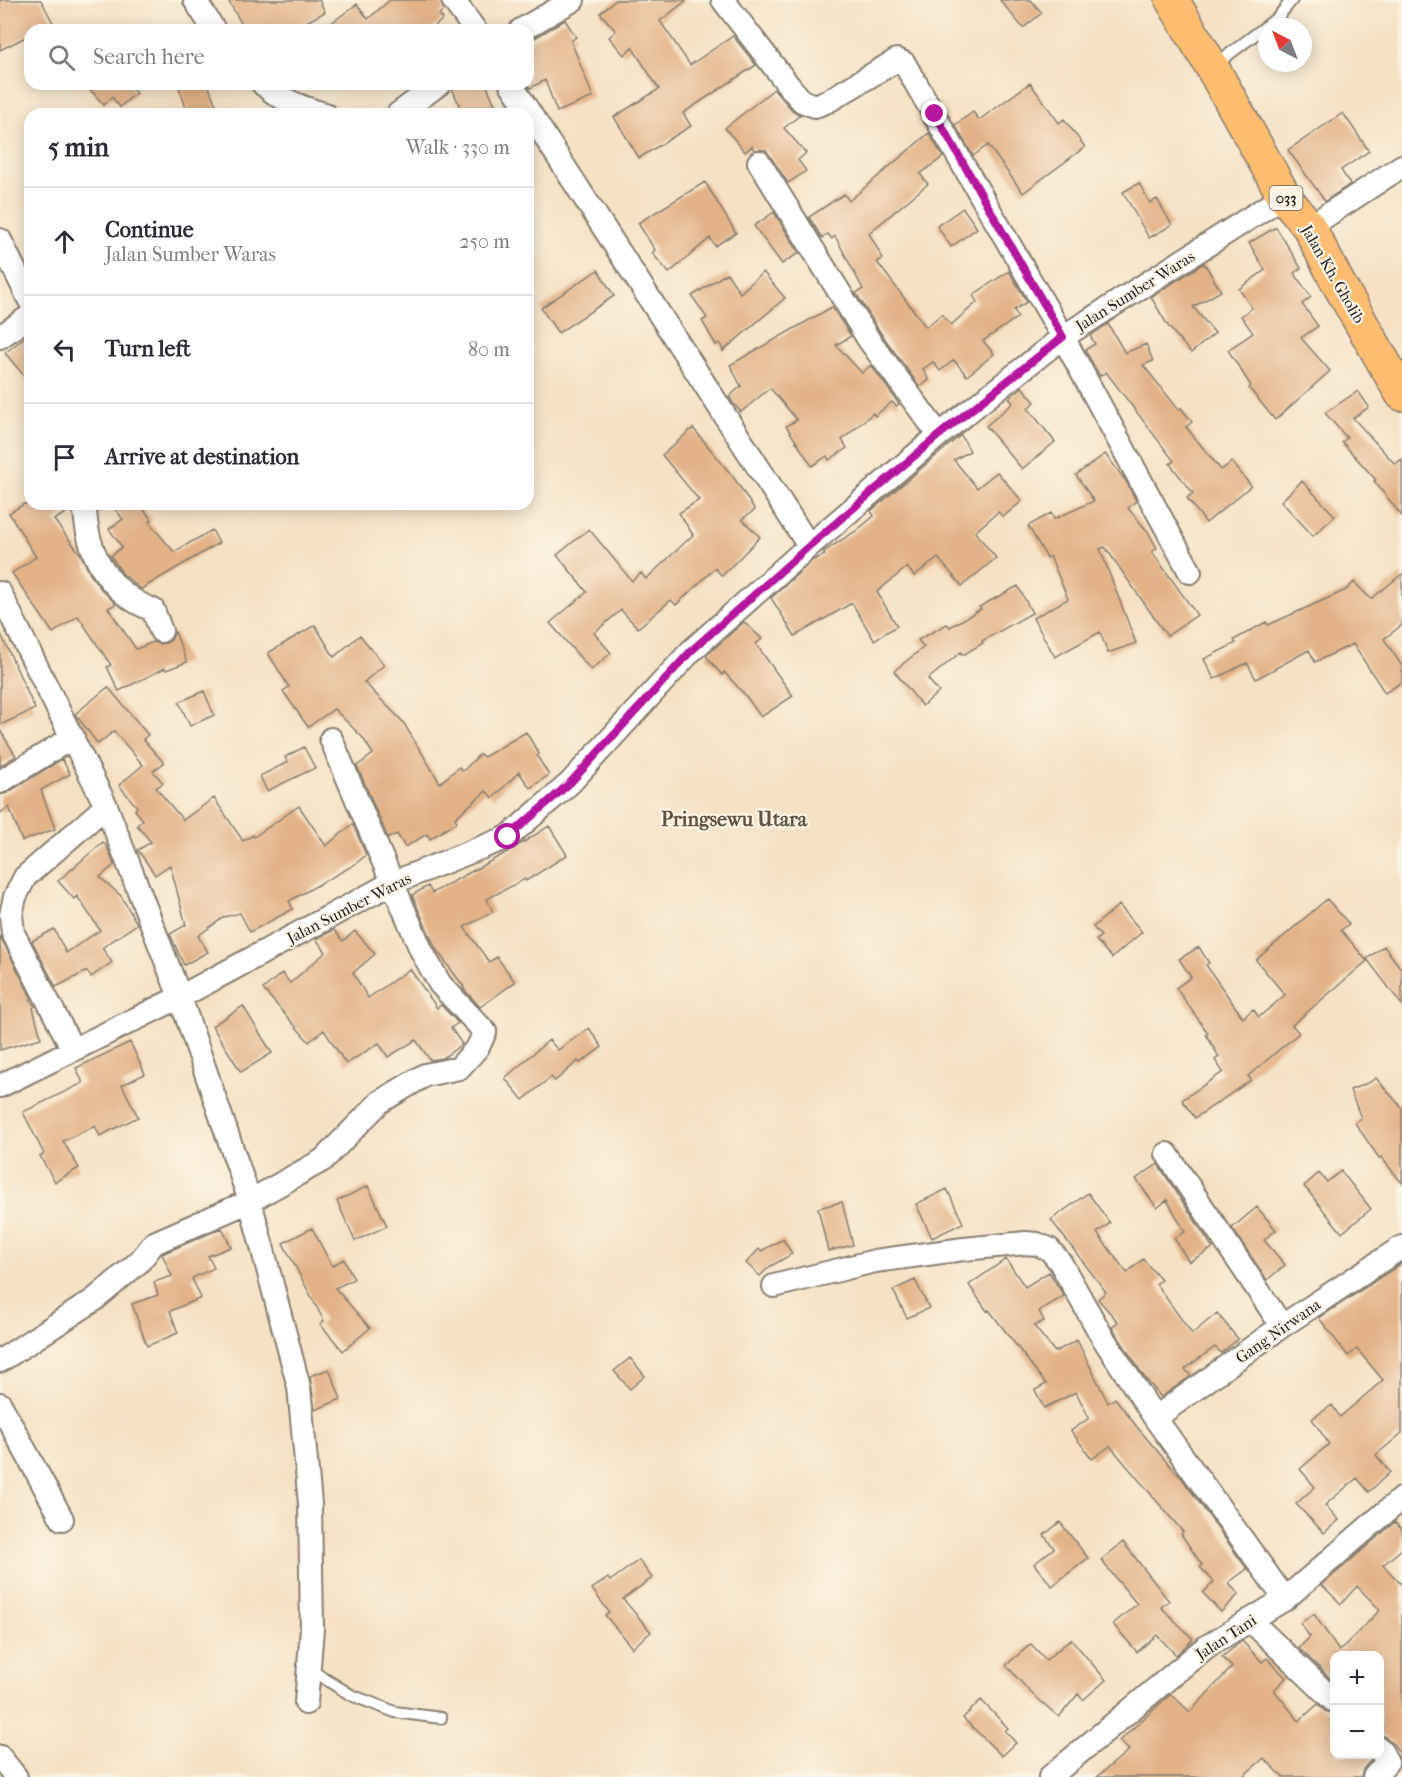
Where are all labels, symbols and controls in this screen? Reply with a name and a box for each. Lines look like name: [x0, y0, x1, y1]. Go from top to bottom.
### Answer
north arrow: [1258, 18, 1312, 72]
search box: [24, 24, 534, 90]
icon: search: [45, 41, 78, 74]
text: Search here: [93, 44, 205, 70]
route end: [921, 100, 947, 126]
text: 5 min: [48, 132, 109, 163]
text: Walk · 330 m: [406, 136, 510, 159]
road number: 033: [1270, 186, 1302, 210]
text: Continue: [105, 217, 194, 243]
street label: Jalan Kh. Gholib: [1296, 220, 1369, 327]
icon: ahead: [48, 225, 81, 258]
text: 250 m: [459, 230, 510, 253]
text: Jalan Sumber Waras: [105, 243, 276, 266]
street label: Jalan Sumber Waras: [1070, 247, 1198, 336]
icon: left: [48, 333, 81, 366]
text: Turn left: [105, 336, 191, 362]
text: 80 m: [468, 338, 510, 361]
icon: arrive: [48, 441, 81, 474]
text: Arrive at destination: [105, 444, 299, 470]
district label: Pringsewu Utara: [661, 808, 808, 831]
route start: [494, 823, 520, 849]
street label: Jalan Sumber Waras: [282, 868, 414, 948]
street label: Gang Nirwana: [1232, 1294, 1325, 1367]
street label: Jalan Tani: [1190, 1610, 1260, 1665]
map controls: [1330, 1651, 1384, 1759]
button: +: [1330, 1651, 1384, 1705]
button: −: [1330, 1705, 1384, 1759]

